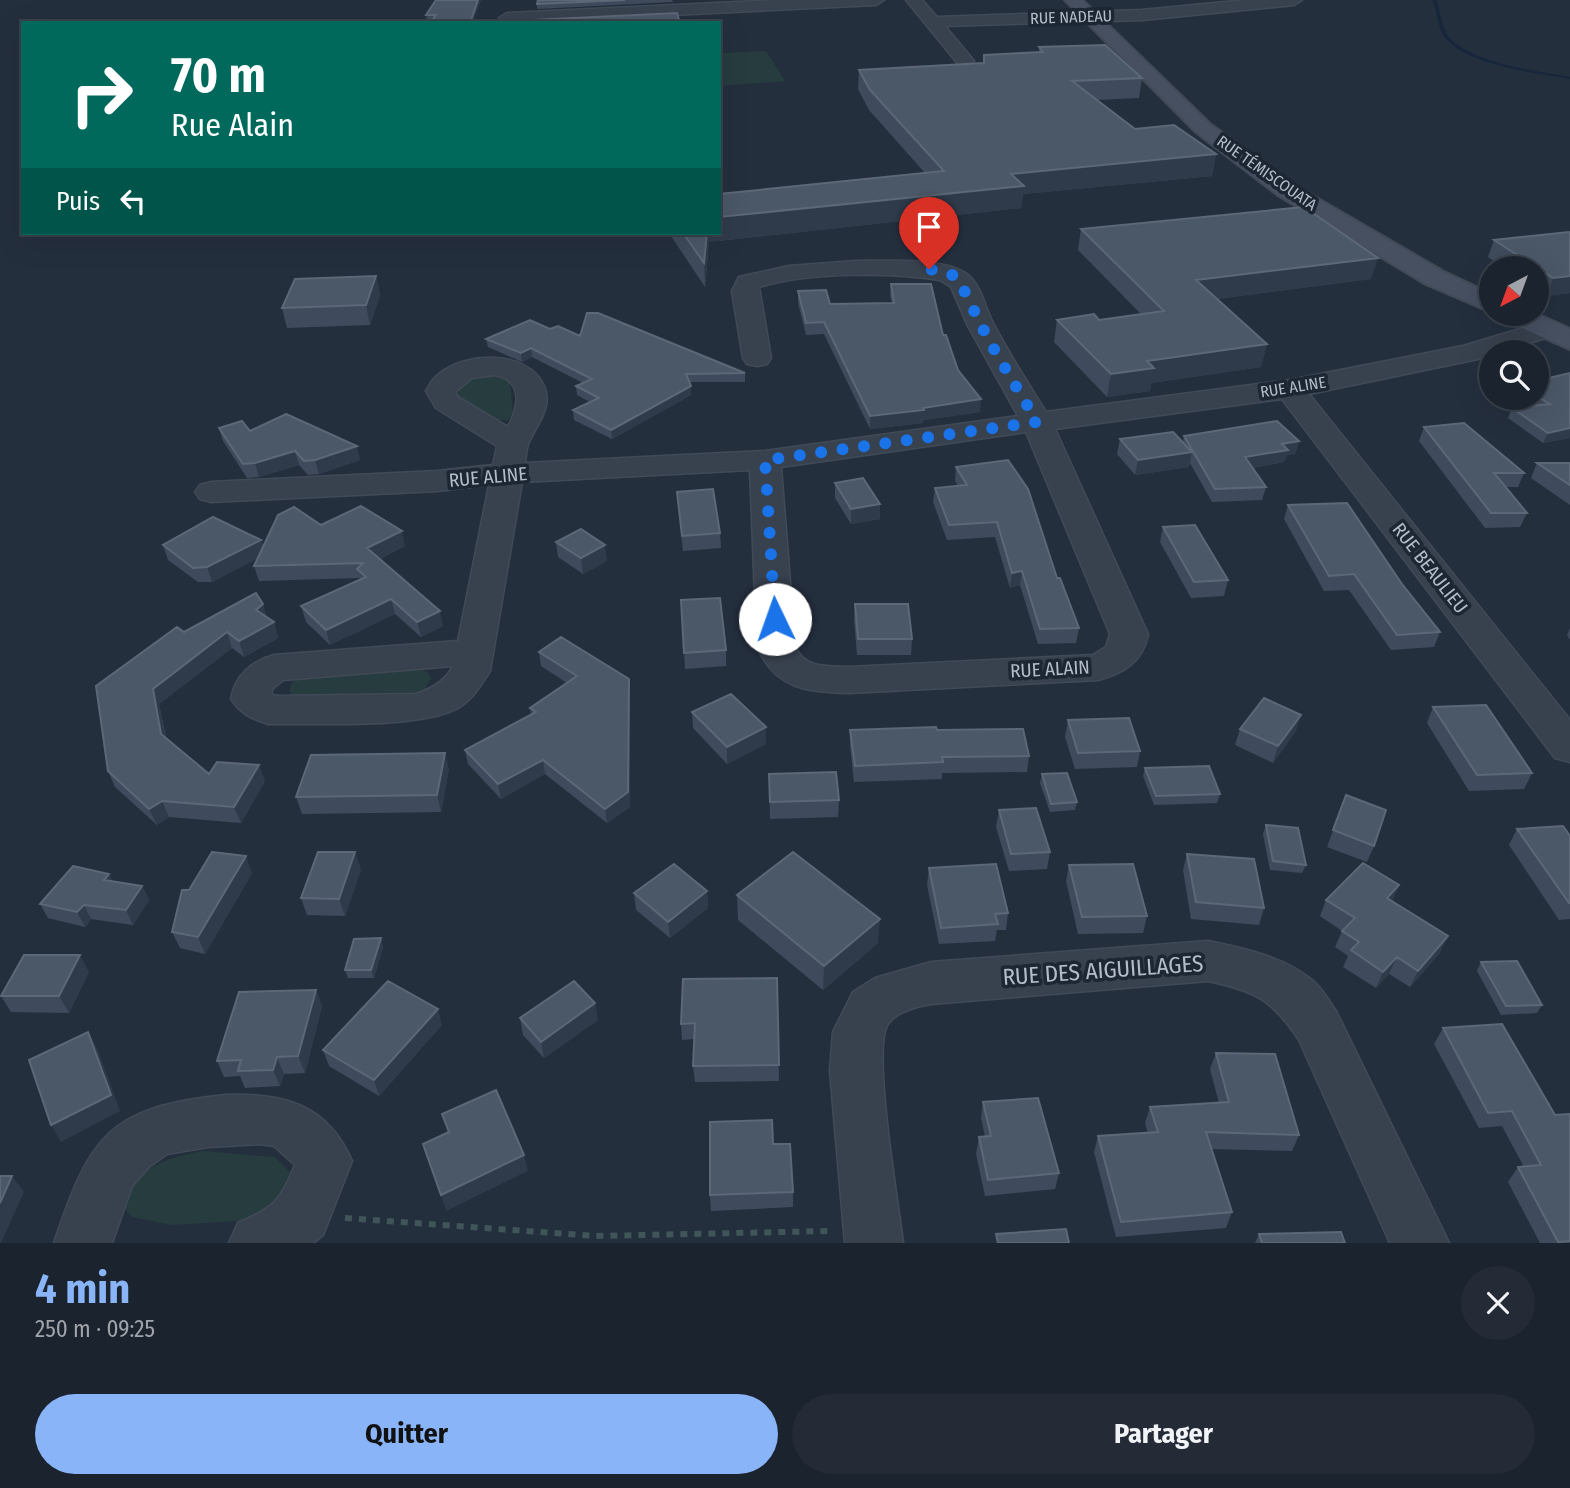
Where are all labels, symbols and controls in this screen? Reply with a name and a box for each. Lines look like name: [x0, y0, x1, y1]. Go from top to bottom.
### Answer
street label: RUE NADEAU: [1030, 6, 1112, 28]
text: 70 m: [171, 46, 266, 105]
icon: right: [56, 49, 147, 140]
text: Rue Alain: [171, 106, 294, 144]
street label: RUE TÉMISCOUATA: [1213, 132, 1321, 215]
icon: left: [114, 182, 152, 220]
text: Puis: [56, 186, 100, 217]
pin: [899, 197, 959, 269]
icon: arrive: [910, 208, 948, 246]
north arrow: [1479, 256, 1549, 326]
map controls: [1479, 256, 1549, 410]
button: search: [1479, 340, 1549, 410]
street label: RUE ALINE: [1259, 372, 1327, 402]
street label: RUE ALINE: [448, 462, 528, 492]
street label: RUE BEAULIEU: [1388, 518, 1472, 618]
position arrow: [738, 582, 812, 656]
street label: RUE ALAIN: [1010, 655, 1090, 683]
street label: RUE DES AIGUILLAGES: [1002, 949, 1204, 991]
text: 4 min: [35, 1264, 130, 1314]
button: close: [1461, 1266, 1535, 1340]
text: 250 m · 09:25: [35, 1315, 155, 1343]
button: Quitter: [35, 1394, 778, 1474]
button: Partager: [792, 1394, 1535, 1474]

